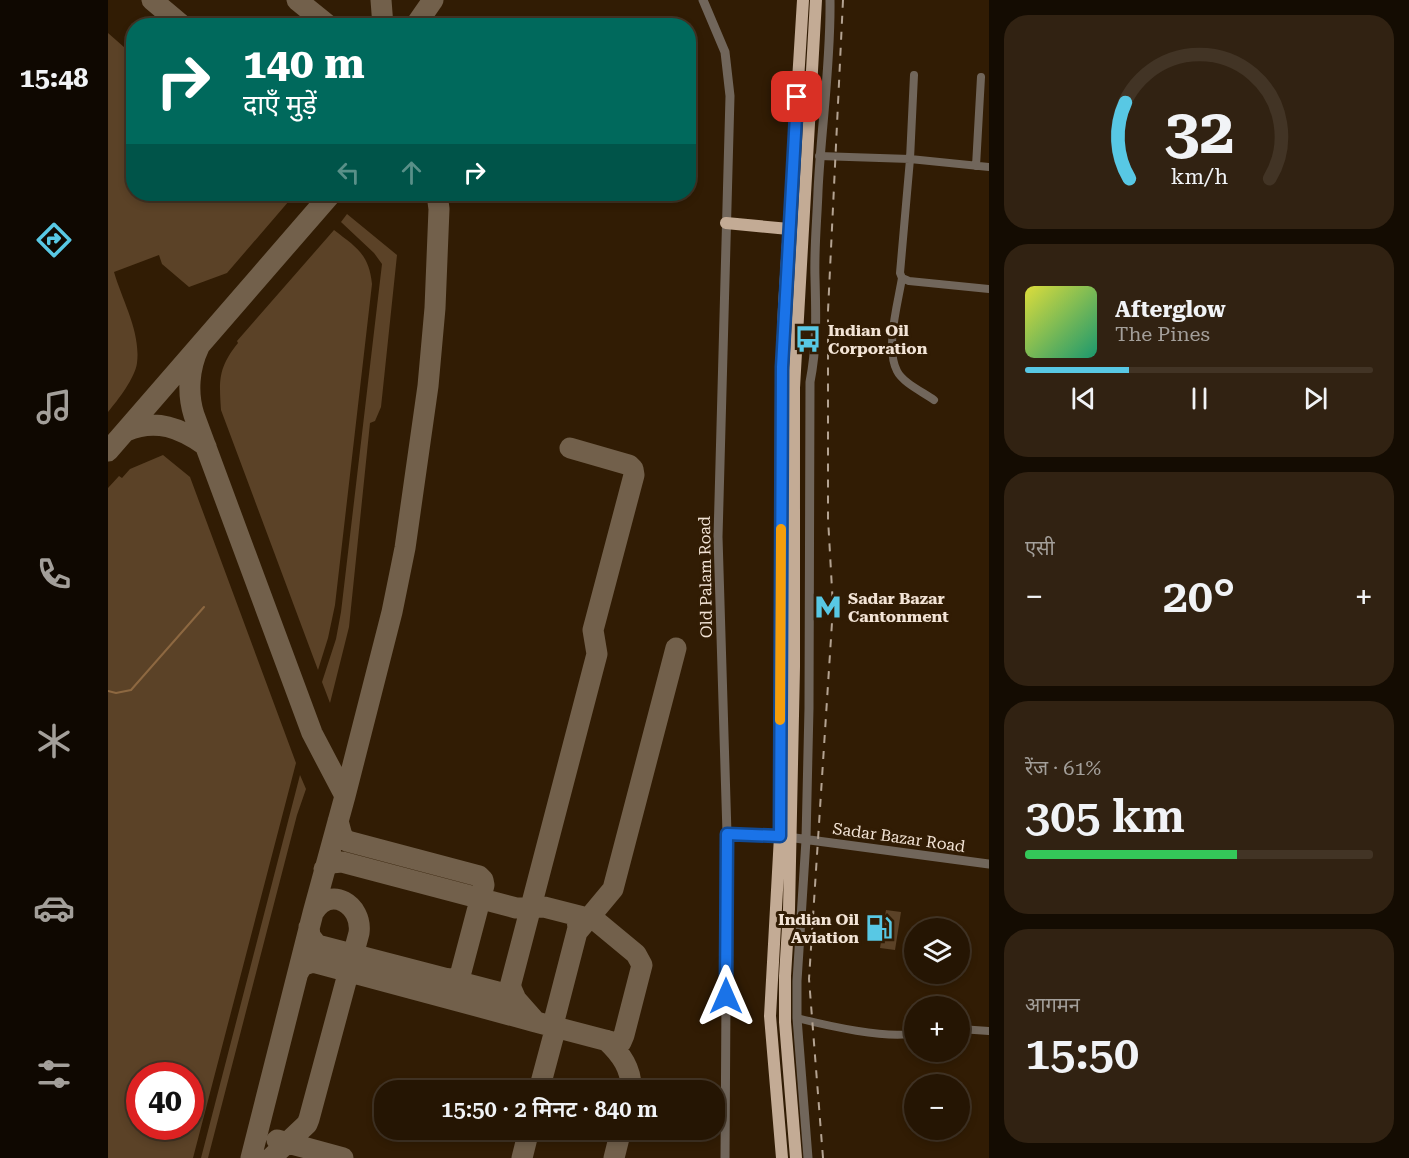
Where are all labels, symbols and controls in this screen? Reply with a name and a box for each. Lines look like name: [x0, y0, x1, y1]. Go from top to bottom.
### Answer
text: 140 m: [243, 39, 365, 88]
icon: right: [144, 42, 222, 120]
text: 15:48: [20, 62, 88, 94]
pin: [771, 71, 822, 122]
icon: arrive: [780, 80, 813, 113]
text: दाएँ मुड़ें: [243, 89, 317, 121]
text: 32: [1164, 95, 1234, 168]
icon: left: [332, 156, 365, 189]
icon: ahead: [395, 156, 428, 189]
icon: right: [458, 156, 491, 189]
text: km/h: [1170, 164, 1228, 189]
icon: directions: [33, 219, 75, 261]
text: Afterglow: [1115, 297, 1226, 322]
place label: Indian Oil Corporation: [828, 321, 928, 358]
text: The Pines: [1115, 322, 1210, 346]
bus stop icon: Indian Oil Corporation: [793, 324, 823, 354]
icon: previous: [1067, 382, 1100, 415]
icon: pause: [1183, 382, 1216, 415]
icon: next: [1299, 382, 1332, 415]
icon: music: [33, 386, 75, 428]
street label: Old Palam Road: [695, 516, 716, 638]
text: एसी: [1025, 536, 1055, 560]
icon: phone: [33, 553, 75, 595]
text: 20°: [1163, 570, 1235, 623]
text: −: [1025, 577, 1043, 616]
text: +: [1355, 577, 1373, 616]
place label: Sadar Bazar Cantonment: [848, 589, 949, 626]
metro station icon: Sadar Bazar Cantonment: [813, 592, 843, 622]
icon: climate: [33, 720, 75, 762]
text: रेंज · 61%: [1025, 756, 1101, 780]
text: 305 km: [1025, 790, 1185, 843]
street label: Sadar Bazar Road: [831, 819, 966, 856]
icon: car: [33, 887, 75, 929]
place label: Indian Oil Aviation: [778, 910, 860, 947]
fuel station icon: Indian Oil Aviation: [864, 913, 894, 943]
map controls: [904, 918, 970, 1140]
button: layers: [904, 918, 970, 984]
position arrow: [694, 964, 758, 1028]
text: आगमन: [1025, 993, 1080, 1017]
button: +: [904, 996, 970, 1062]
text: 15:50: [1025, 1027, 1139, 1080]
icon: filters: [33, 1053, 75, 1095]
speed limit sign: 40: [126, 1062, 204, 1140]
button: −: [904, 1074, 970, 1140]
text: 15:50 · 2 मिनट · 840 m: [441, 1097, 658, 1122]

